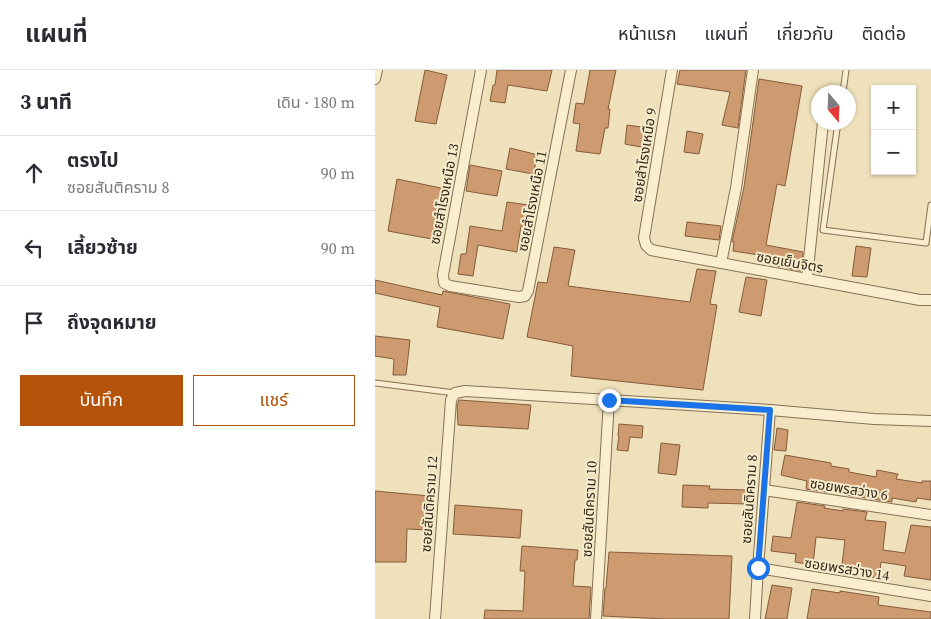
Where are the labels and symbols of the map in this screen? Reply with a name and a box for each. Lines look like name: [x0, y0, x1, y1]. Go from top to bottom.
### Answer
north arrow: [811, 85, 856, 130]
street label: ซอยสำโรงเหนือ 9: [627, 106, 661, 204]
street label: ซอยสำโรงเหนือ 13: [424, 142, 464, 246]
street label: ซอยสำโรงเหนือ 11: [512, 149, 552, 253]
street label: ซอยเย็นจิตร: [755, 246, 825, 278]
route end: [598, 389, 621, 412]
street label: ซอยสันติคราม 8: [736, 454, 762, 544]
street label: ซอยสันติคราม 12: [416, 455, 442, 553]
street label: ซอยสันติคราม 10: [576, 460, 602, 558]
street label: ซอยพรสว่าง 6: [808, 473, 890, 505]
street label: ซอยพรสว่าง 14: [803, 552, 891, 586]
route start: [747, 557, 770, 580]

